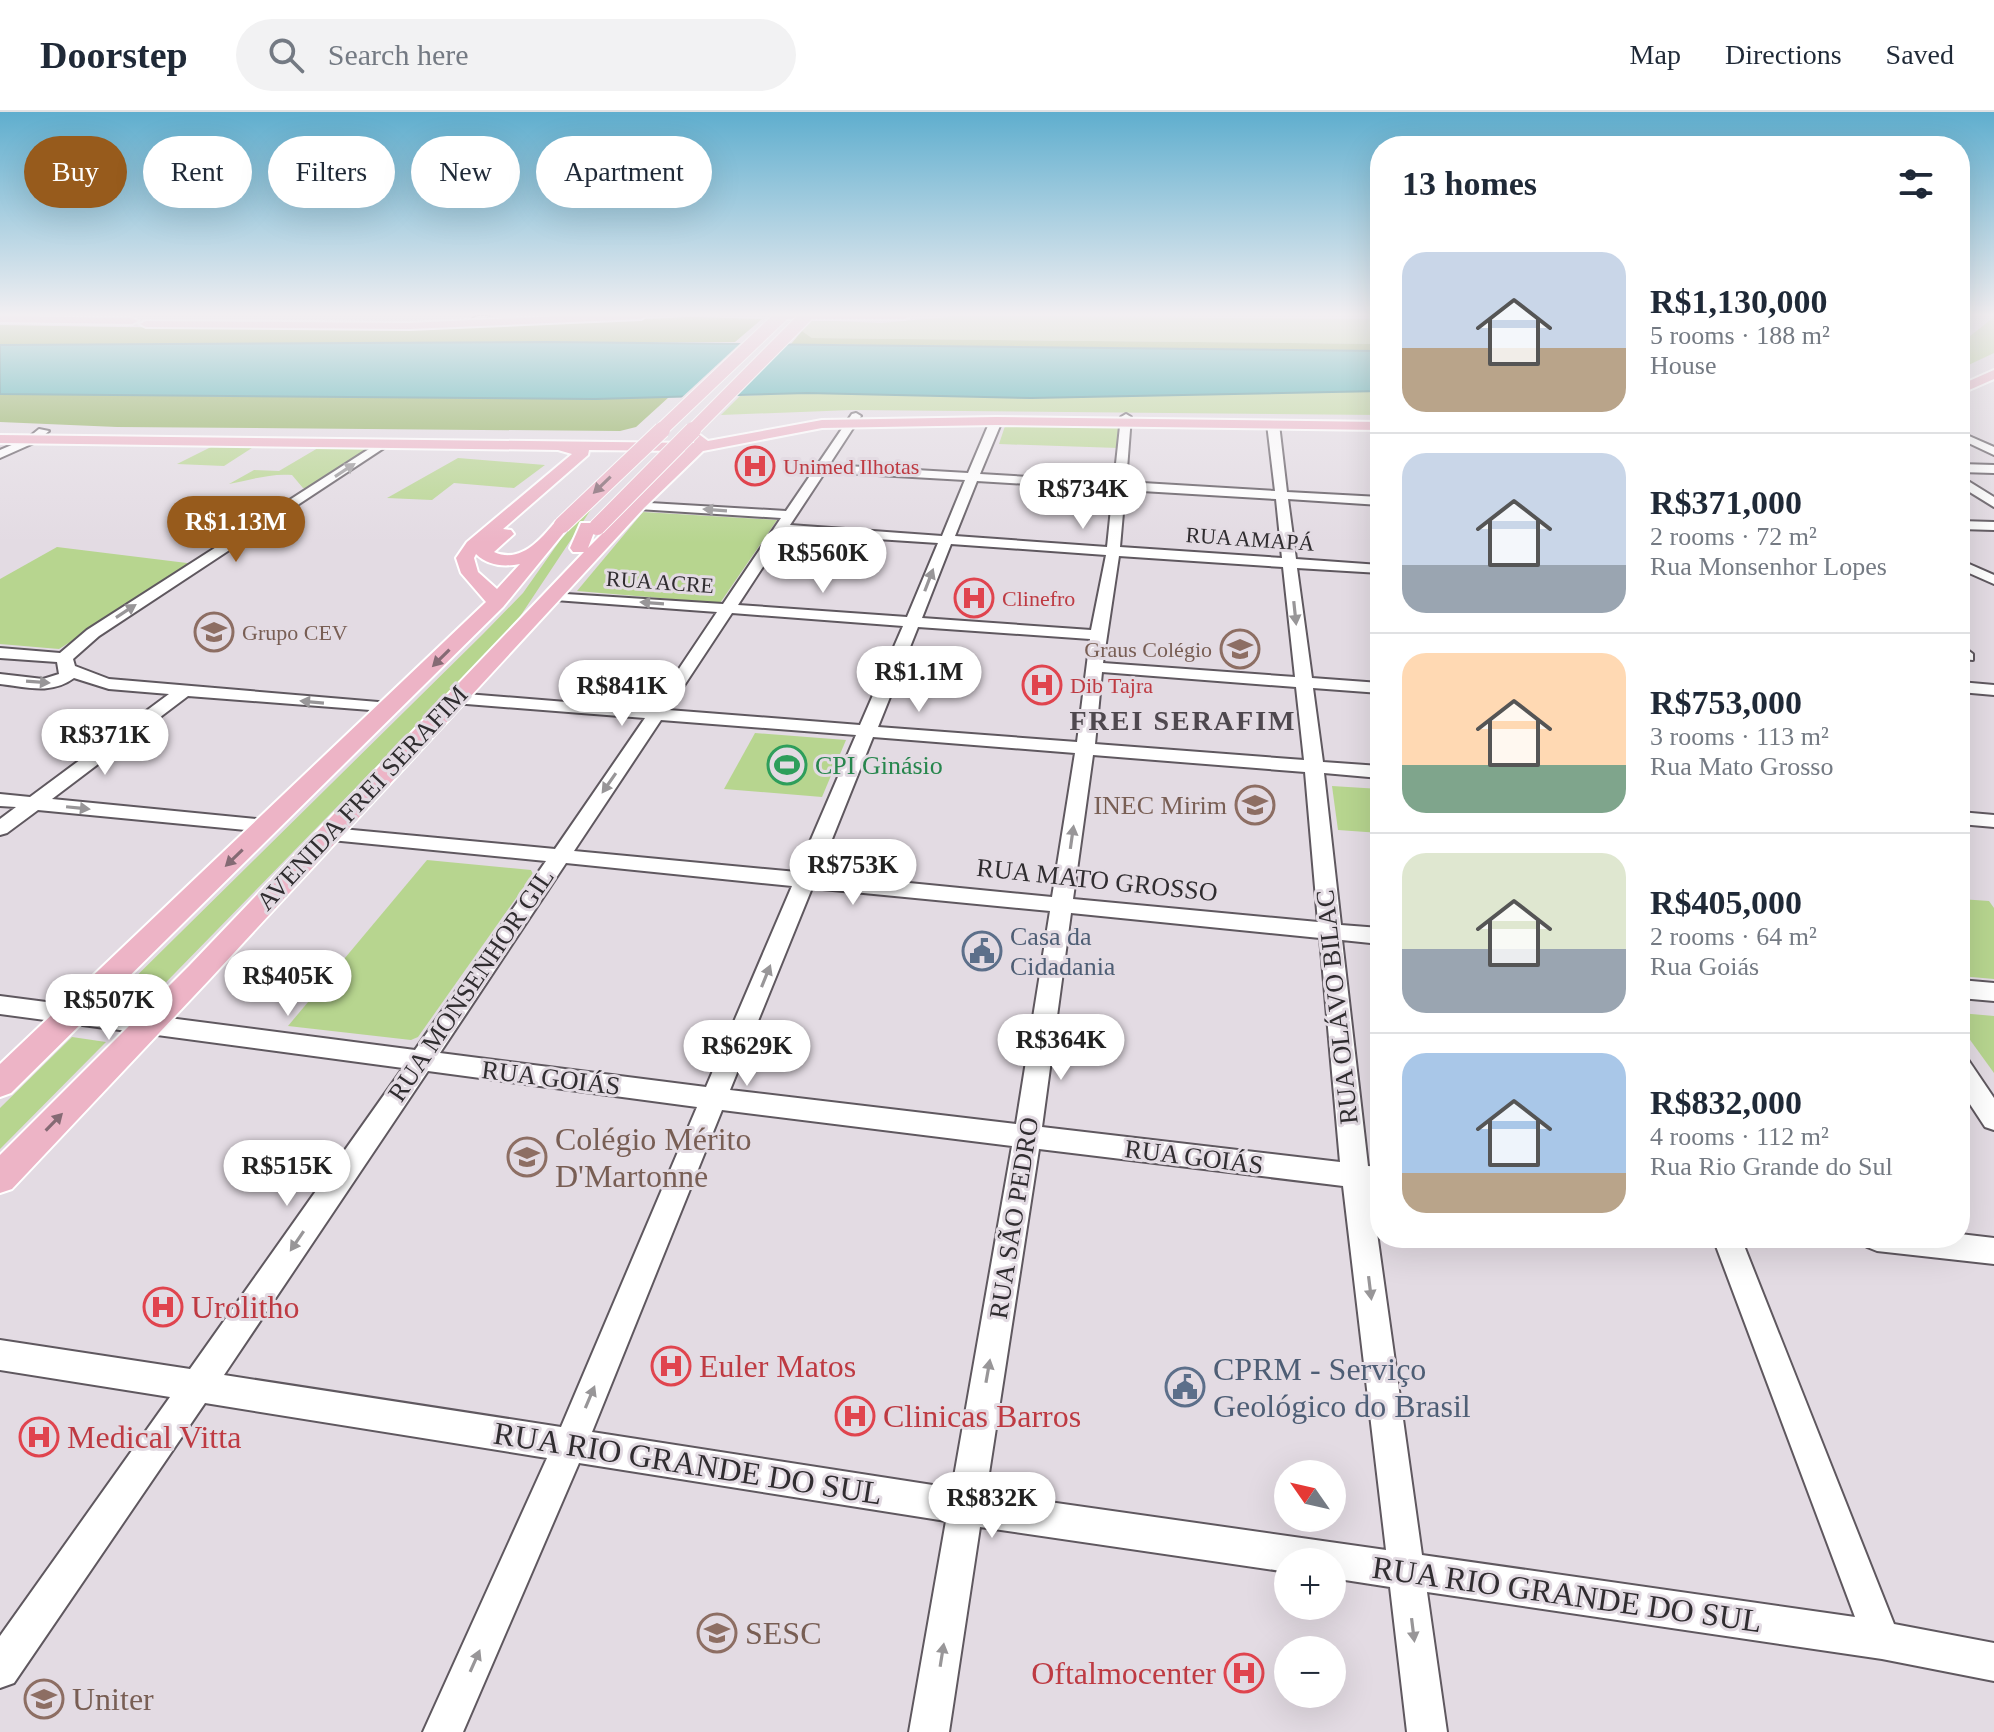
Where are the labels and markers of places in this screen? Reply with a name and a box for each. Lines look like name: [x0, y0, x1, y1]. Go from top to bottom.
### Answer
hospital icon: Unimed Ilhotas: [734, 445, 776, 487]
place label: Unimed Ilhotas: [783, 454, 919, 479]
pin: R$734K: [1018, 463, 1148, 531]
pin: R$1.13M: [162, 496, 310, 564]
pin: R$560K: [758, 527, 888, 595]
hospital icon: Clinefro: [953, 577, 995, 619]
place label: Clinefro: [1002, 586, 1075, 611]
school or university icon: Grupo CEV: [193, 611, 235, 653]
place label: Grupo CEV: [242, 620, 348, 645]
school or university icon: Graus Colégio: [1219, 628, 1261, 670]
place label: Graus Colégio: [1084, 637, 1212, 662]
pin: R$1.1M: [854, 646, 984, 714]
pin: R$841K: [557, 660, 687, 728]
hospital icon: Dib Tajra: [1021, 664, 1063, 706]
place label: Dib Tajra: [1070, 673, 1153, 698]
pin: R$371K: [40, 709, 170, 777]
sports icon: CPI Ginásio: [766, 744, 808, 786]
place label: CPI Ginásio: [815, 751, 943, 780]
school or university icon: INEC Mirim: [1234, 784, 1276, 826]
place label: INEC Mirim: [1093, 791, 1227, 820]
pin: R$753K: [788, 839, 918, 907]
place label: Casa da Cidadania: [1010, 922, 1116, 981]
public building icon: Casa da Cidadania: [961, 930, 1003, 972]
pin: R$405K: [223, 950, 353, 1018]
pin: R$507K: [44, 974, 174, 1042]
pin: R$364K: [996, 1014, 1126, 1082]
pin: R$629K: [682, 1020, 812, 1088]
place label: Colégio Mérito D'Martonne: [555, 1121, 751, 1194]
school or university icon: Colégio Mérito D'Martonne: [506, 1136, 548, 1178]
pin: R$515K: [222, 1140, 352, 1208]
hospital icon: Urolitho: [142, 1286, 184, 1328]
place label: Urolitho: [191, 1289, 299, 1325]
hospital icon: Euler Matos: [650, 1345, 692, 1387]
place label: Euler Matos: [699, 1348, 856, 1384]
place label: CPRM - Serviço Geológico do Brasil: [1213, 1351, 1471, 1424]
public building icon: CPRM - Serviço Geológico do Brasil: [1164, 1366, 1206, 1408]
hospital icon: Clinicas Barros: [834, 1395, 876, 1437]
place label: Clinicas Barros: [883, 1398, 1081, 1434]
hospital icon: Medical Vitta: [18, 1416, 60, 1458]
place label: Medical Vitta: [67, 1419, 241, 1455]
pin: R$832K: [927, 1472, 1057, 1540]
school or university icon: SESC: [696, 1612, 738, 1654]
place label: SESC: [745, 1615, 821, 1651]
hospital icon: Oftalmocenter: [1223, 1652, 1265, 1694]
place label: Oftalmocenter: [1031, 1655, 1216, 1691]
school or university icon: Uniter: [23, 1678, 65, 1720]
place label: Uniter: [72, 1681, 154, 1717]

